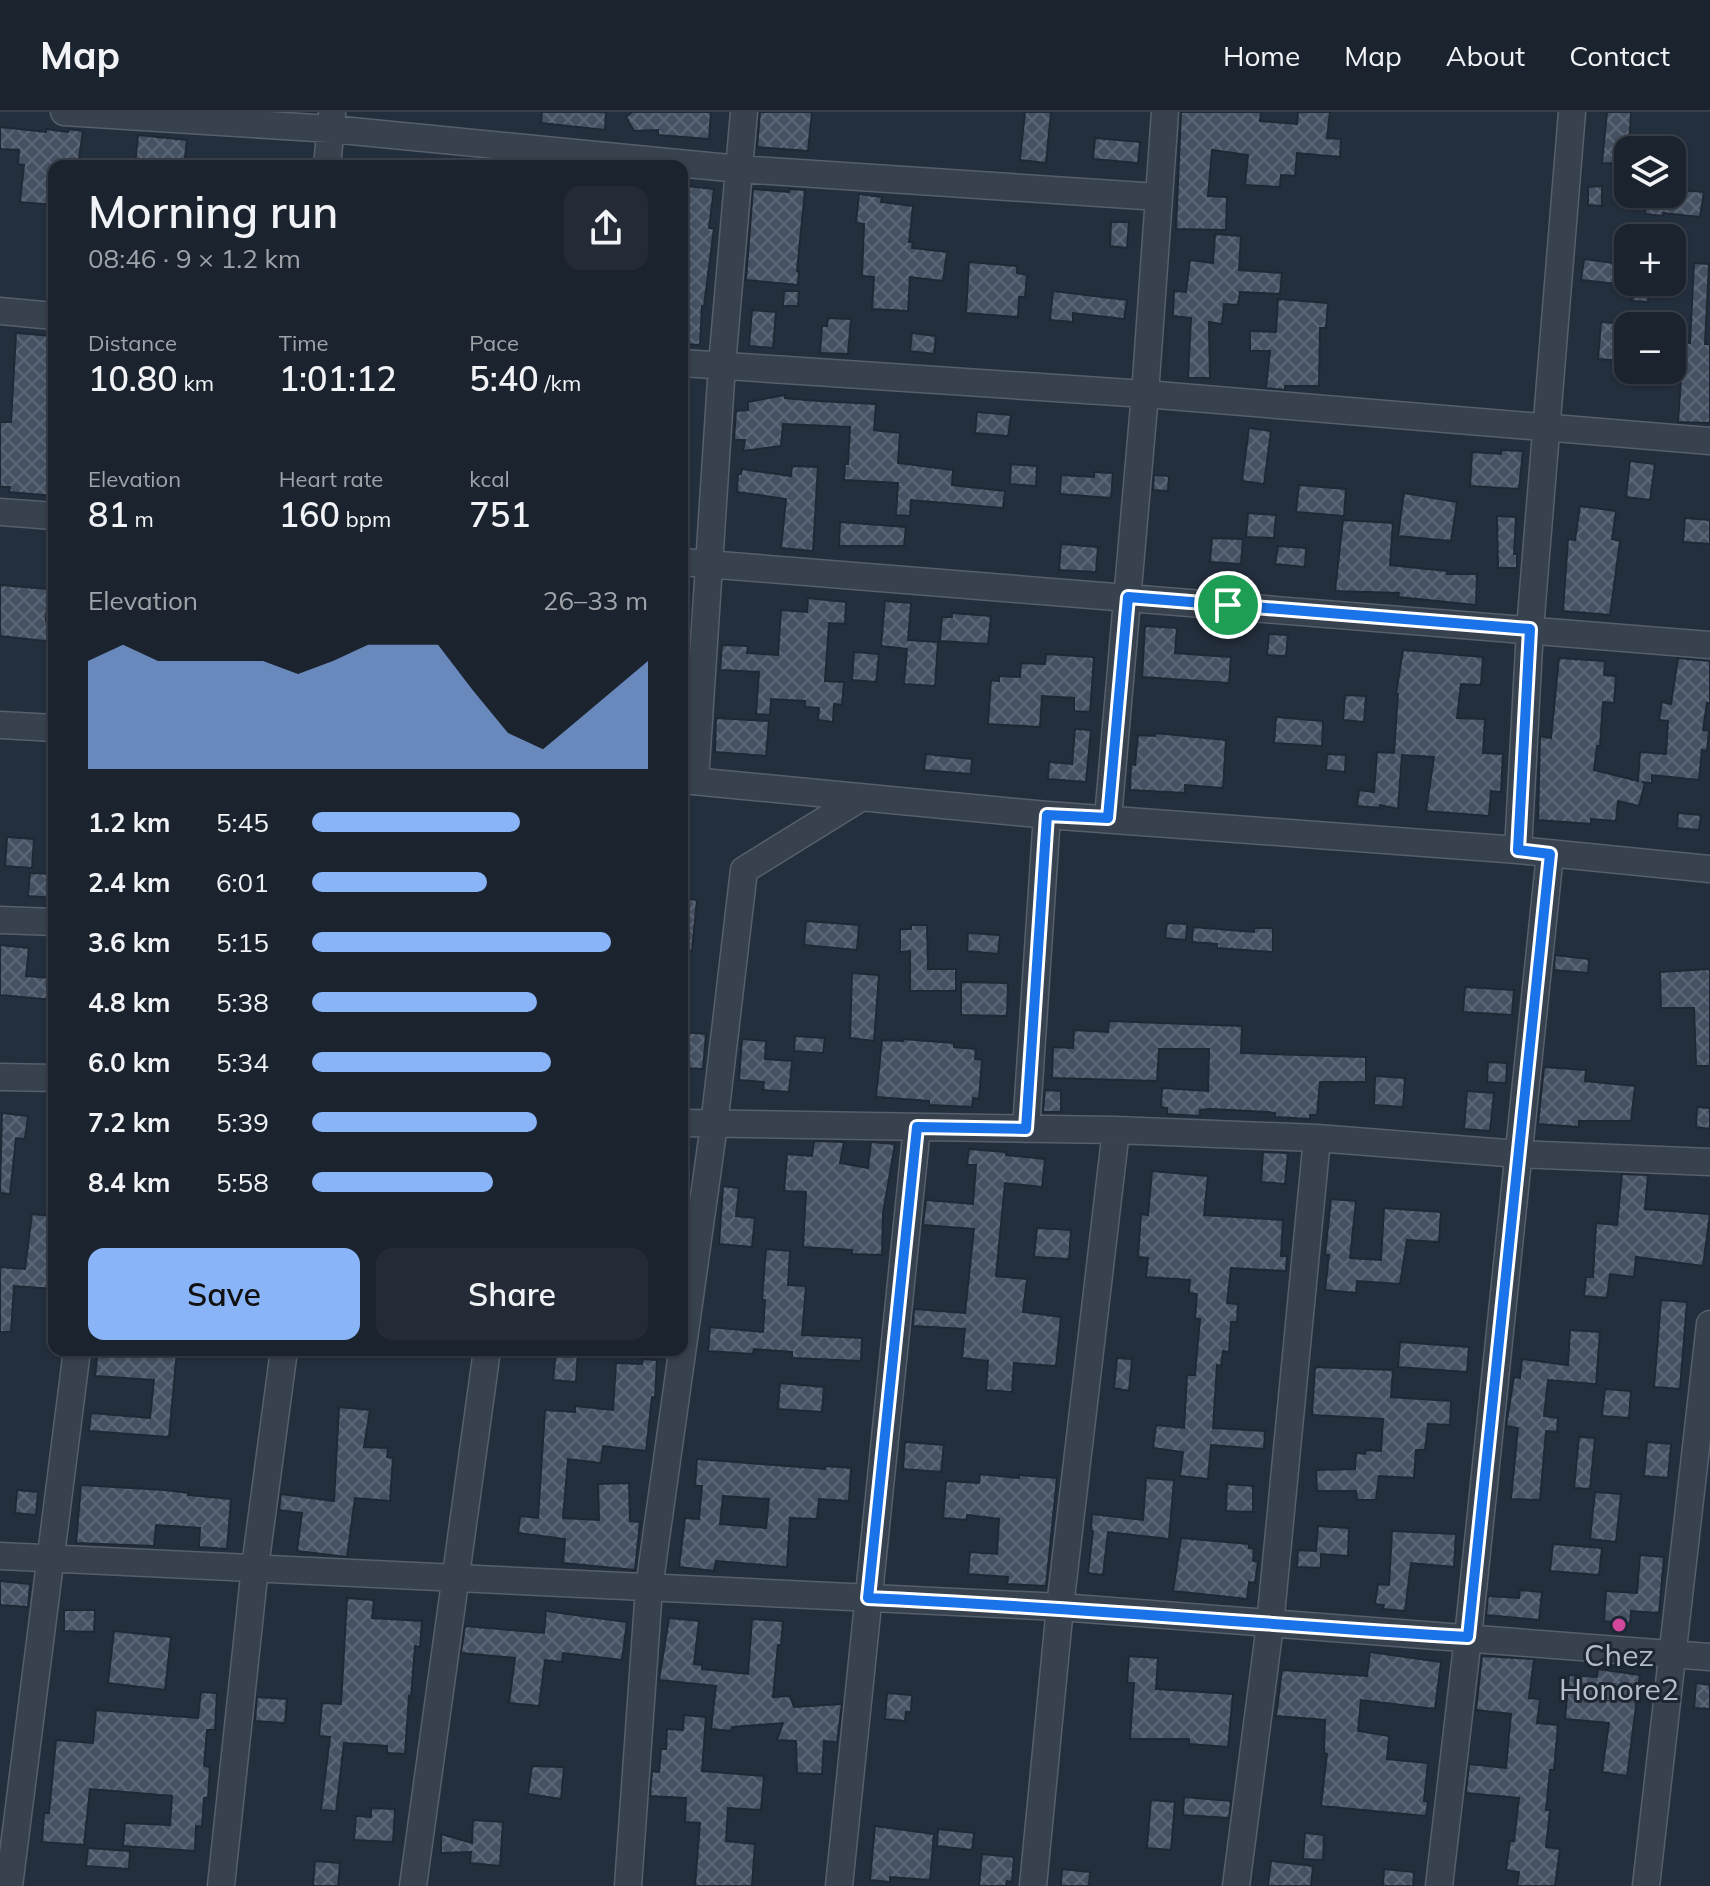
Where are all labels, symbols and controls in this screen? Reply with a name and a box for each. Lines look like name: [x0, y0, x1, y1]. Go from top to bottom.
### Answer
text: Map: [40, 31, 120, 79]
text: Home: [1223, 38, 1300, 73]
text: Map: [1344, 38, 1402, 73]
text: About: [1446, 38, 1525, 73]
text: Contact: [1569, 38, 1670, 73]
map controls: [1614, 136, 1686, 384]
button: layers: [1614, 136, 1686, 208]
text: Morning run: [88, 184, 338, 239]
button: share: [564, 186, 648, 270]
button: +: [1614, 224, 1686, 296]
text: 08:46 · 9 × 1.2 km: [88, 242, 301, 275]
button: −: [1614, 312, 1686, 384]
text: Distance: [88, 329, 177, 357]
text: Time: [279, 329, 328, 357]
text: Pace: [469, 329, 519, 357]
text: 10.80: [88, 357, 178, 400]
text: 1:01:12: [279, 357, 397, 400]
text: 5:40: [469, 357, 539, 400]
text: km: [178, 369, 214, 397]
text: /km: [539, 369, 581, 397]
text: Elevation: [88, 465, 181, 493]
text: Heart rate: [279, 465, 383, 493]
text: kcal: [469, 465, 510, 493]
text: 81: [88, 493, 129, 536]
text: 160: [279, 493, 340, 536]
text: 751: [469, 493, 531, 536]
text: m: [129, 505, 154, 533]
text: bpm: [340, 505, 391, 533]
pin: [1194, 571, 1262, 639]
icon: arrive: [1206, 583, 1250, 627]
text: Elevation: [88, 584, 198, 617]
text: 26–33 m: [543, 584, 648, 617]
text: 1.2 km: [88, 806, 171, 839]
text: 5:45: [216, 806, 269, 839]
text: 2.4 km: [88, 866, 171, 899]
text: 6:01: [216, 866, 269, 899]
text: 3.6 km: [88, 926, 171, 959]
text: 5:15: [216, 926, 269, 959]
text: 4.8 km: [88, 986, 171, 1019]
text: 5:38: [216, 986, 269, 1019]
text: 6.0 km: [88, 1046, 171, 1079]
text: 5:34: [216, 1046, 269, 1079]
text: 7.2 km: [88, 1106, 171, 1139]
text: 5:39: [216, 1106, 269, 1139]
text: 8.4 km: [88, 1166, 171, 1199]
text: 5:58: [216, 1166, 269, 1199]
button: Save: [88, 1248, 360, 1340]
button: Share: [376, 1248, 648, 1340]
marker: Chez Honore2: [1610, 1616, 1628, 1634]
place label: Chez Honore2: [1559, 1636, 1679, 1708]

